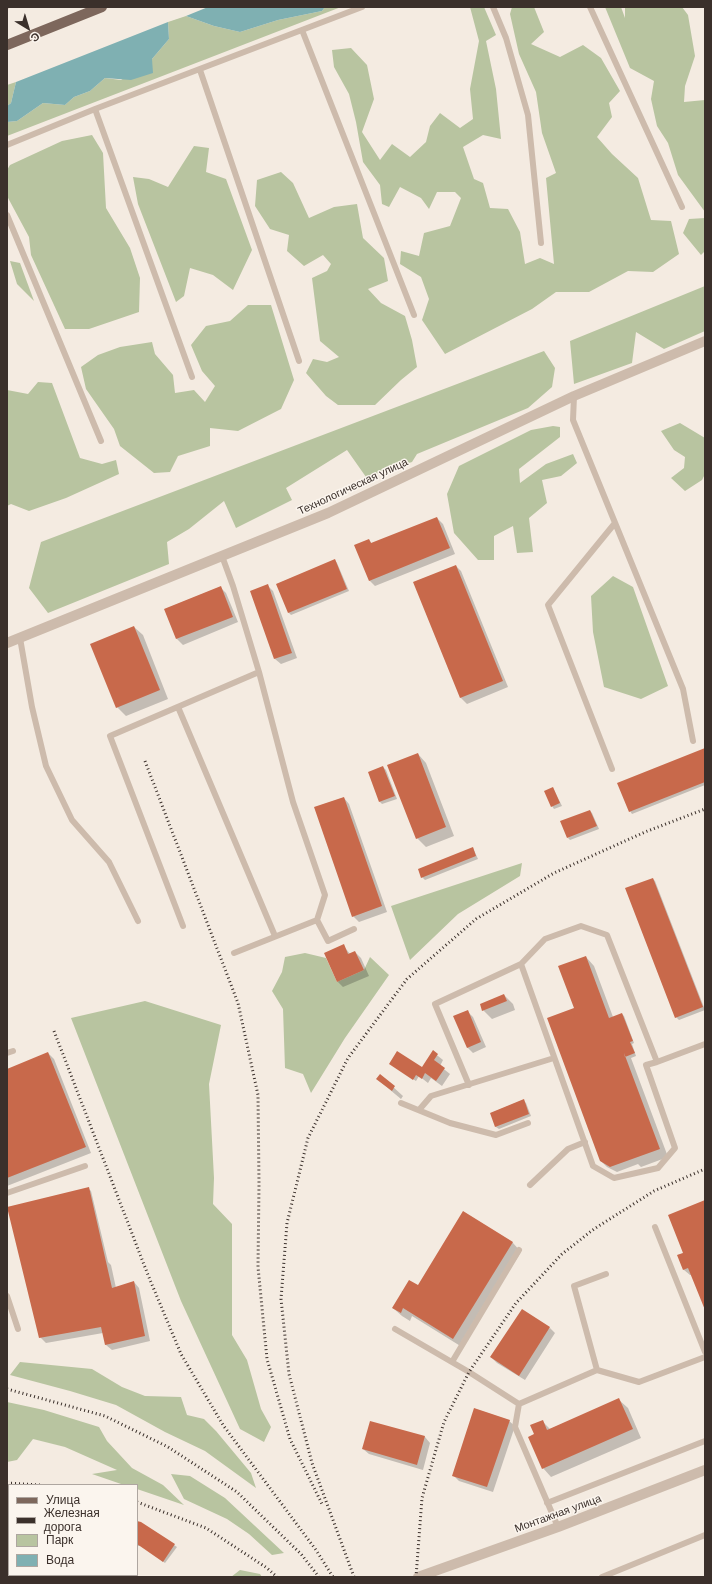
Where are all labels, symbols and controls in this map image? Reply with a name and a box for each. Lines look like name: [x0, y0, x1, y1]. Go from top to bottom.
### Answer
north arrow: [8, 8, 48, 48]
text: С: [29, 30, 42, 45]
street label: Технологическая улица: [296, 456, 410, 518]
legend: [8, 1484, 138, 1576]
street label: Монтажная улица: [513, 1492, 603, 1536]
text: Улица: [46, 1493, 80, 1507]
text: Железная дорога: [44, 1506, 100, 1534]
text: Парк: [46, 1533, 73, 1547]
text: Вода: [46, 1553, 74, 1567]

